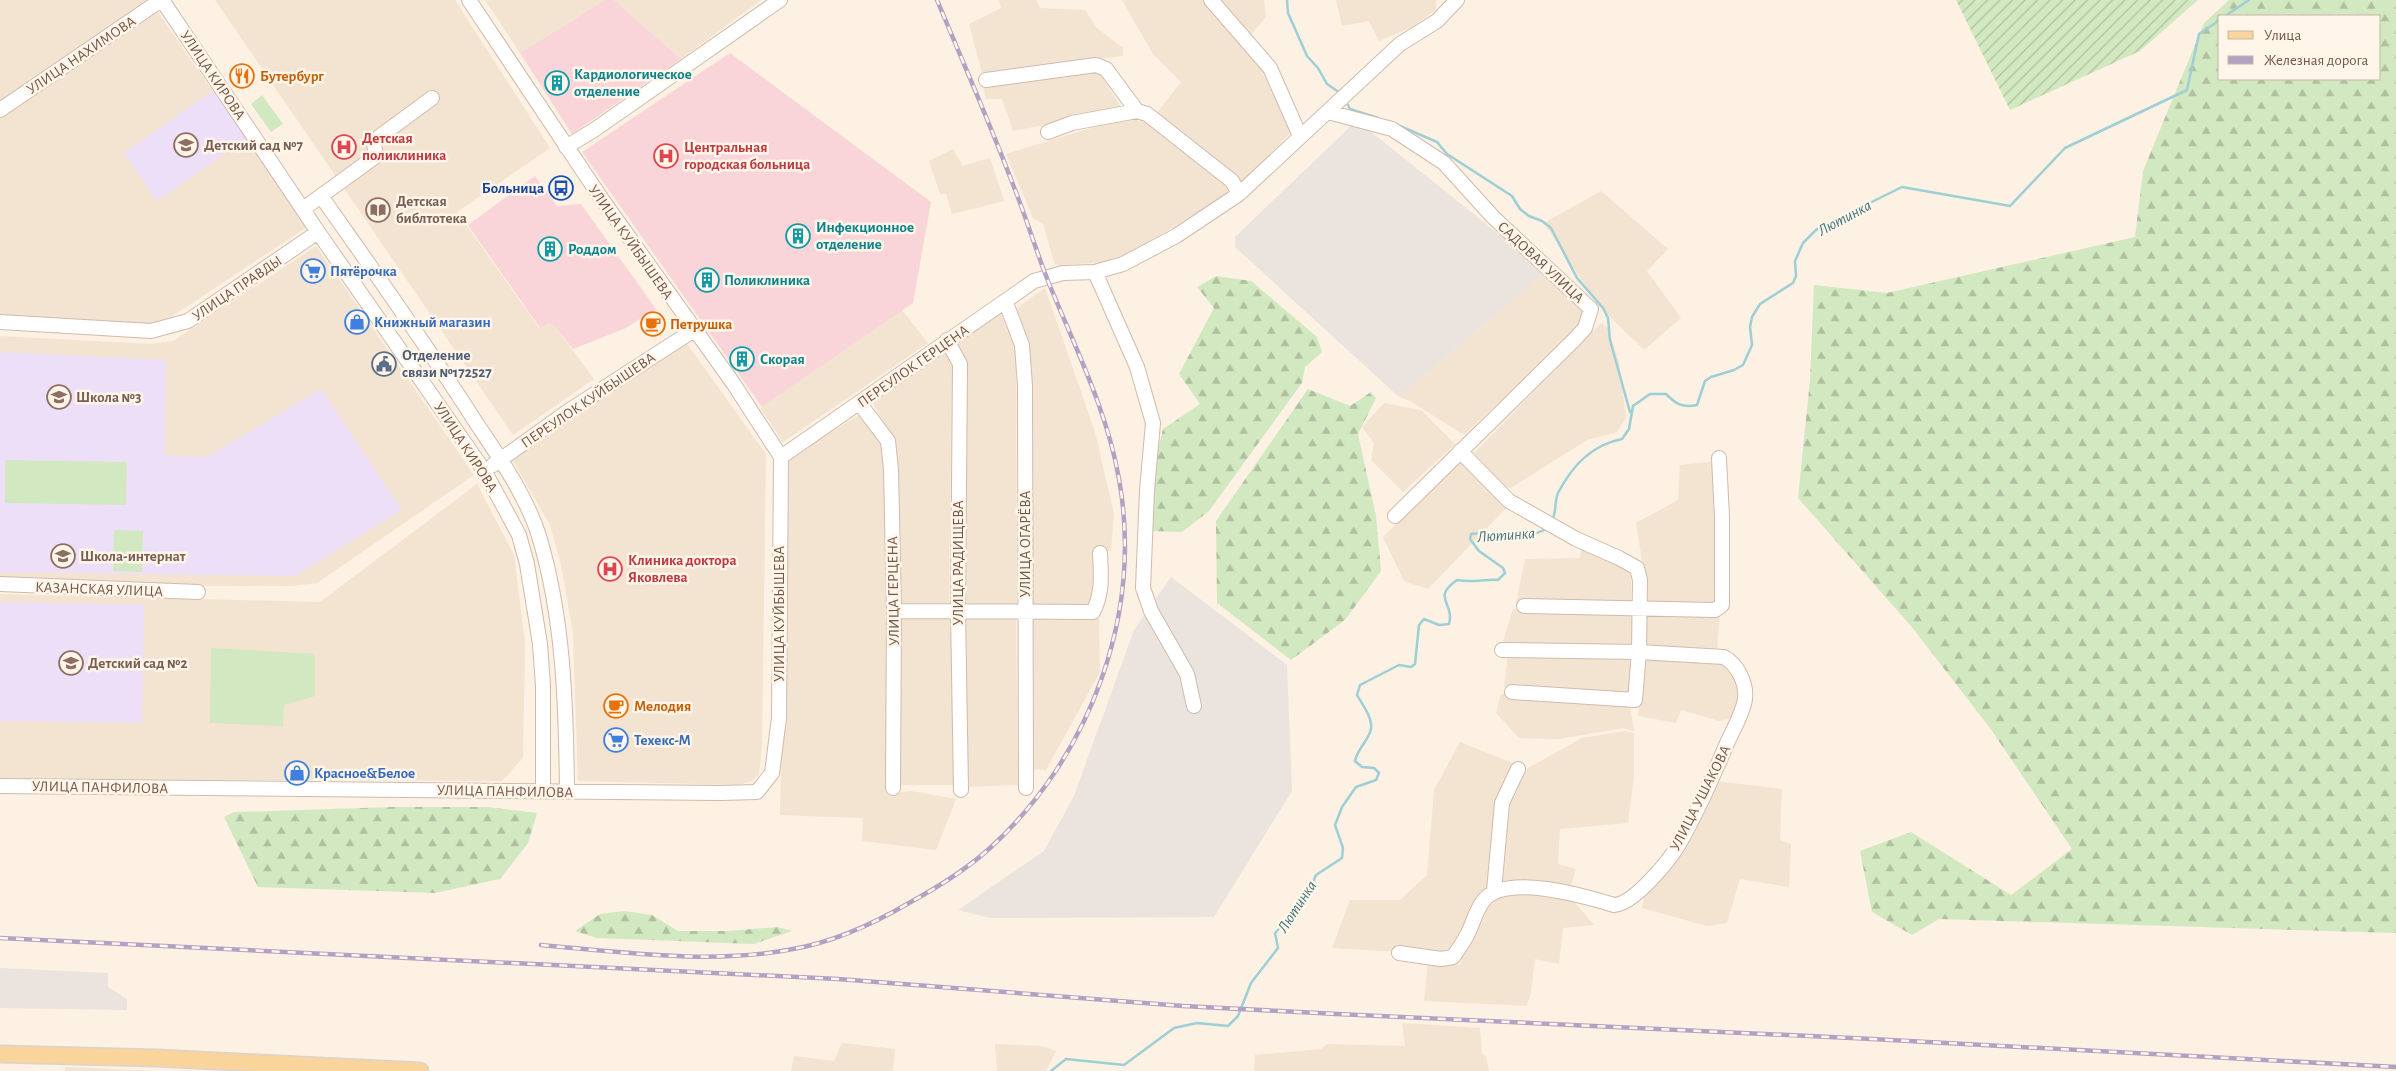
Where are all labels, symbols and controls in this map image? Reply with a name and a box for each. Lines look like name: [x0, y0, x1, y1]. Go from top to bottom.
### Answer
street label: УЛИЦА НАХИМОВА: [24, 13, 139, 97]
legend: [2218, 15, 2381, 80]
street label: УЛИЦА КИРОВА: [177, 28, 248, 123]
text: Улица: [2264, 28, 2301, 43]
text: Железная дорога: [2264, 53, 2369, 68]
restaurant icon: Бутербург: [229, 63, 255, 89]
place label: Кардиологическое отделение: [574, 67, 692, 99]
place label: Бутербург: [260, 69, 324, 84]
building icon: Кардиологическое отделение: [544, 70, 570, 96]
place label: Детская поликлиника: [362, 131, 446, 163]
school or university icon: Детский сад №7: [173, 132, 199, 158]
hospital icon: Детская поликлиника: [331, 134, 357, 160]
place label: Детский сад №7: [204, 138, 303, 153]
place label: Центральная городская больница: [684, 140, 810, 172]
hospital icon: Центральная городская больница: [653, 143, 679, 169]
bus stop icon: Больница: [548, 175, 574, 201]
place label: Больница: [482, 181, 544, 196]
street label: УЛИЦА КУЙБЫШЕВА: [585, 182, 676, 302]
place label: Детская библтотека: [396, 194, 467, 226]
library icon: Детская библтотека: [365, 197, 391, 223]
water label: Лютинка: [1814, 197, 1874, 239]
street label: САДОВАЯ УЛИЦА: [1495, 219, 1587, 306]
place label: Инфекционное отделение: [816, 220, 914, 252]
building icon: Инфекционное отделение: [785, 223, 811, 249]
building icon: Роддом: [537, 236, 563, 262]
place label: Роддом: [568, 242, 616, 257]
street label: УЛИЦА ПРАВДЫ: [190, 253, 285, 324]
supermarket icon: Пятёрочка: [300, 258, 326, 284]
place label: Пятёрочка: [330, 264, 397, 279]
building icon: Поликлиника: [694, 267, 720, 293]
place label: Поликлиника: [724, 273, 810, 288]
shop icon: Книжный магазин: [344, 309, 370, 335]
cafe icon: Петрушка: [640, 311, 666, 337]
place label: Книжный магазин: [374, 315, 491, 330]
place label: Петрушка: [670, 317, 732, 332]
street label: ПЕРЕУЛОК ГЕРЦЕНА: [855, 322, 972, 410]
building icon: Скорая: [729, 346, 755, 372]
place label: Отделение связи №172527: [402, 348, 492, 380]
street label: ПЕРЕУЛОК КУЙБЫШЕВА: [518, 350, 658, 451]
public building icon: Отделение связи №172527: [371, 351, 397, 377]
place label: Скорая: [760, 352, 805, 367]
school or university icon: Школа №3: [46, 384, 72, 410]
place label: Школа №3: [76, 390, 141, 405]
street label: УЛИЦА КИРОВА: [431, 400, 500, 495]
street label: УЛИЦА ОГАРЁВА: [1017, 490, 1033, 597]
street label: УЛИЦА РАДИЩЕВА: [951, 500, 966, 625]
water label: Лютинка: [1475, 525, 1536, 545]
street label: УЛИЦА ГЕРЦЕНА: [885, 536, 902, 646]
school or university icon: Школа-интернат: [50, 543, 76, 569]
street label: УЛИЦА КУЙБЫШЕВА: [772, 546, 787, 682]
place label: Школа-интернат: [80, 549, 186, 564]
place label: Клиника доктора Яковлева: [628, 553, 737, 585]
hospital icon: Клиника доктора Яковлева: [597, 556, 623, 582]
street label: КАЗАНСКАЯ УЛИЦА: [35, 580, 163, 599]
school or university icon: Детский сад №2: [58, 650, 84, 676]
place label: Детский сад №2: [88, 656, 187, 671]
cafe icon: Мелодия: [603, 693, 629, 719]
place label: Мелодия: [634, 699, 691, 714]
supermarket icon: Техекс-М: [603, 727, 629, 753]
place label: Техекс-М: [634, 733, 691, 748]
street label: УЛИЦА УШАКОВА: [1667, 743, 1734, 853]
shop icon: Красное&Белое: [284, 760, 310, 786]
place label: Красное&Белое: [314, 766, 415, 781]
street label: УЛИЦА ПАНФИЛОВА: [32, 779, 169, 796]
street label: УЛИЦА ПАНФИЛОВА: [437, 783, 574, 800]
water label: Лютинка: [1274, 878, 1319, 936]

